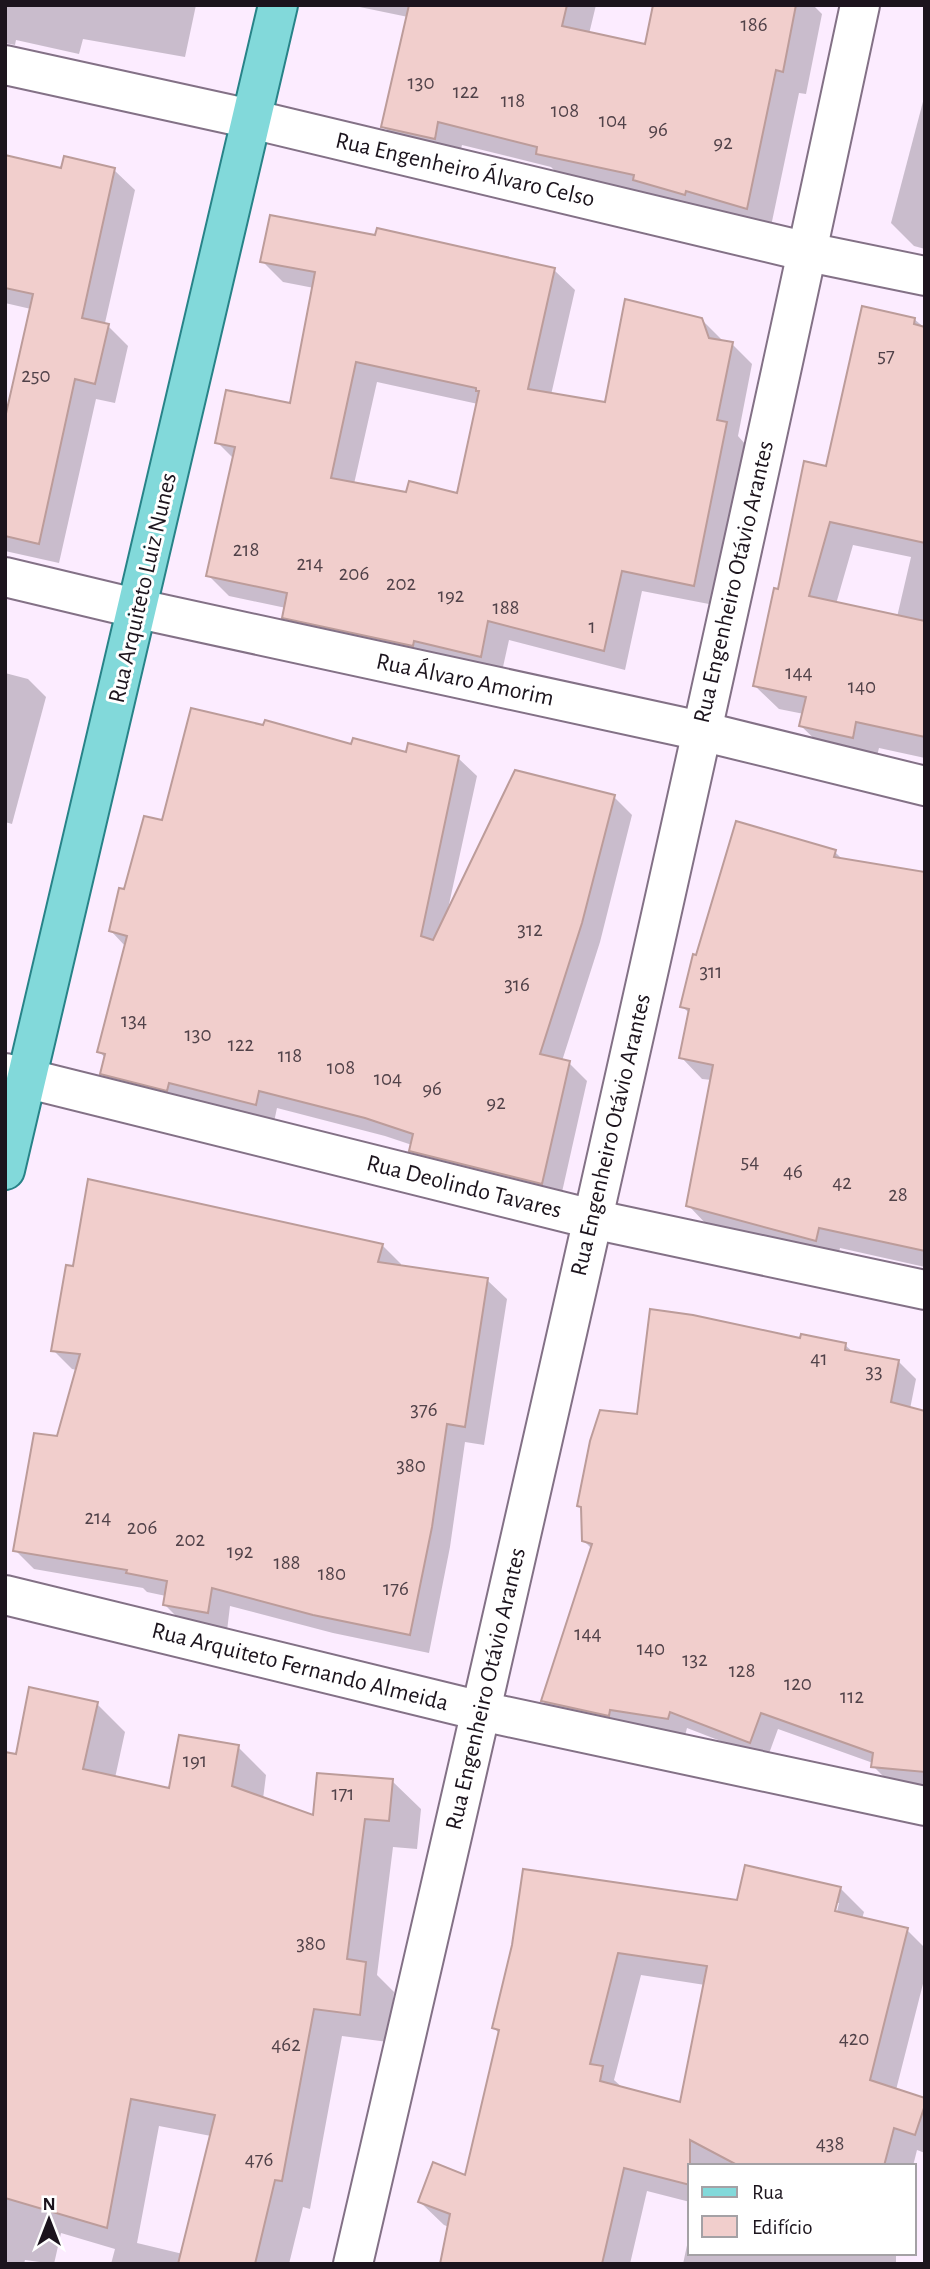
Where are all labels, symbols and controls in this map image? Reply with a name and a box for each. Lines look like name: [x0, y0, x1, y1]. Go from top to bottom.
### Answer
house number: 186: [740, 14, 768, 35]
house number: 130: [408, 72, 434, 93]
house number: 122: [453, 81, 479, 102]
house number: 118: [501, 90, 525, 111]
house number: 108: [551, 100, 579, 121]
house number: 104: [599, 110, 627, 131]
house number: 96: [648, 119, 668, 140]
street label: Rua Engenheiro Álvaro Celso: [333, 127, 597, 212]
house number: 92: [713, 132, 733, 153]
house number: 57: [877, 345, 895, 366]
house number: 250: [21, 365, 51, 386]
street label: Rua Engenheiro Otávio Arantes: [690, 439, 778, 725]
street label: Rua Arquiteto Luiz Nunes: [105, 471, 181, 705]
house number: 218: [233, 539, 259, 560]
house number: 214: [297, 553, 323, 574]
house number: 206: [339, 563, 369, 584]
house number: 202: [386, 573, 416, 594]
house number: 192: [438, 585, 464, 606]
house number: 188: [492, 597, 520, 618]
house number: 1: [588, 616, 596, 637]
street label: Rua Álvaro Amorim: [374, 647, 557, 711]
house number: 144: [785, 662, 813, 683]
house number: 140: [848, 676, 876, 697]
house number: 312: [517, 919, 543, 940]
house number: 311: [699, 961, 723, 982]
house number: 316: [504, 974, 530, 995]
street label: Rua Engenheiro Otávio Arantes: [567, 992, 655, 1278]
house number: 134: [121, 1010, 147, 1031]
house number: 130: [185, 1024, 211, 1045]
house number: 122: [228, 1034, 254, 1055]
house number: 118: [278, 1045, 302, 1066]
house number: 108: [327, 1057, 355, 1078]
house number: 104: [374, 1068, 402, 1089]
house number: 96: [422, 1078, 442, 1099]
house number: 92: [486, 1092, 506, 1113]
street label: Rua Deolindo Tavares: [364, 1151, 564, 1223]
house number: 54: [741, 1151, 759, 1172]
house number: 46: [783, 1161, 803, 1182]
house number: 42: [832, 1172, 852, 1193]
house number: 28: [888, 1184, 908, 1205]
house number: 41: [810, 1348, 828, 1369]
house number: 33: [865, 1361, 883, 1382]
house number: 376: [410, 1399, 438, 1420]
house number: 380: [396, 1455, 426, 1476]
house number: 214: [85, 1507, 111, 1528]
house number: 206: [127, 1517, 157, 1538]
house number: 202: [175, 1529, 205, 1550]
house number: 192: [227, 1541, 253, 1562]
street label: Rua Engenheiro Otávio Arantes: [442, 1546, 530, 1832]
house number: 188: [273, 1552, 301, 1573]
house number: 180: [318, 1563, 346, 1584]
house number: 176: [383, 1578, 409, 1599]
street label: Rua Arquiteto Fernando Almeida: [149, 1618, 451, 1716]
house number: 144: [574, 1623, 602, 1644]
house number: 140: [637, 1638, 665, 1659]
house number: 132: [682, 1649, 708, 1670]
house number: 128: [729, 1660, 755, 1681]
house number: 120: [784, 1673, 812, 1694]
house number: 112: [840, 1686, 864, 1707]
house number: 191: [183, 1750, 207, 1771]
house number: 171: [331, 1783, 355, 1804]
house number: 380: [296, 1933, 326, 1954]
house number: 420: [839, 2028, 869, 2049]
house number: 462: [271, 2034, 301, 2055]
house number: 438: [816, 2133, 844, 2154]
house number: 476: [245, 2149, 273, 2170]
legend: [688, 2164, 916, 2255]
text: Rua: [752, 2182, 784, 2203]
north arrow: [14, 2185, 84, 2255]
text: N: [42, 2195, 56, 2214]
text: Edifício: [752, 2217, 812, 2238]

